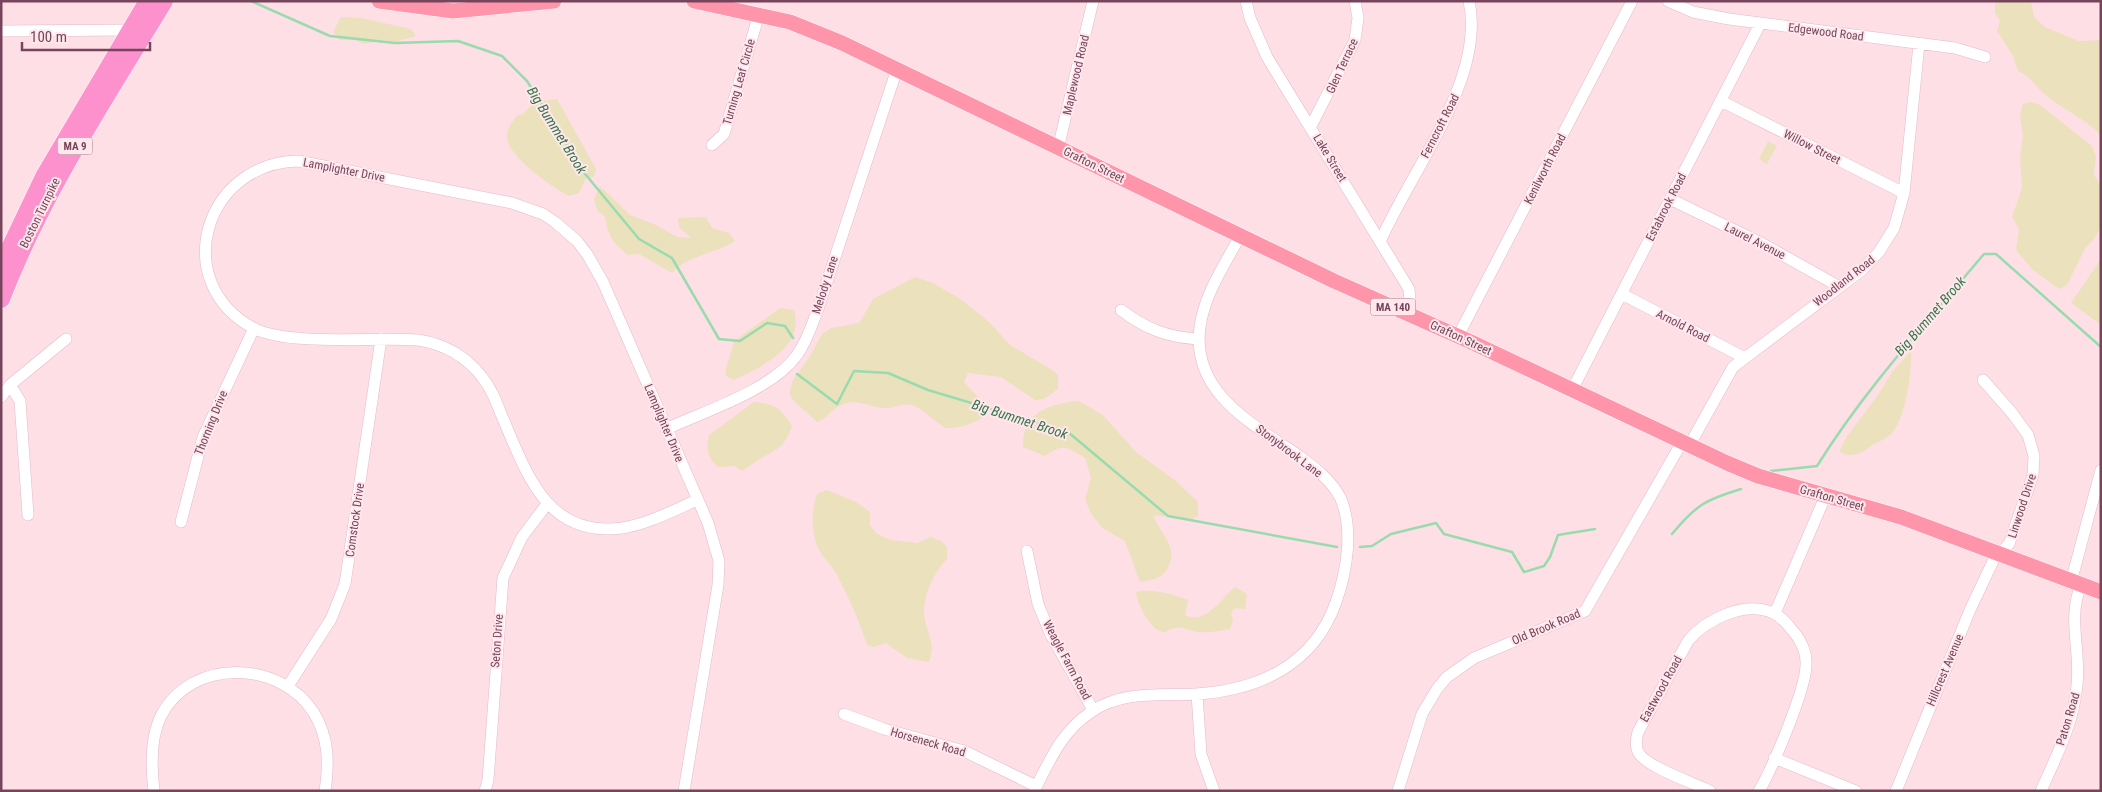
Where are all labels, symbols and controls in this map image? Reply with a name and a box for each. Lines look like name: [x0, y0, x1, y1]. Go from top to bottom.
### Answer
scale bar: [22, 20, 150, 52]
street label: Edgewood Road: [1787, 20, 1865, 44]
text: 100 m: [30, 28, 67, 46]
street label: Maplewood Road: [1060, 34, 1092, 116]
street label: Glen Terrace: [1323, 36, 1361, 96]
street label: Turning Leaf Circle: [720, 37, 758, 127]
water label: Big Bummet Brook: [524, 84, 591, 177]
street label: Ferncroft Road: [1418, 92, 1462, 160]
street label: Willow Street: [1781, 127, 1843, 168]
street label: Kenilworth Road: [1521, 131, 1569, 207]
street label: Lake Street: [1310, 132, 1350, 185]
road number: MA 9: [58, 138, 92, 154]
street label: Grafton Street: [1061, 144, 1127, 186]
street label: Lamplighter Drive: [302, 155, 387, 185]
street label: Estabrook Road: [1643, 171, 1689, 243]
street label: Boston Turnpike: [17, 175, 63, 250]
street label: Laurel Avenue: [1722, 220, 1788, 262]
street label: Woodland Road: [1811, 253, 1878, 309]
street label: Melody Lane: [809, 254, 841, 316]
water label: Big Bummet Brook: [1891, 273, 1969, 359]
road number: MA 140: [1370, 298, 1416, 316]
street label: Arnold Road: [1654, 307, 1712, 345]
street label: Grafton Street: [1428, 318, 1494, 359]
street label: Lamplighter Drive: [641, 382, 687, 464]
street label: Thorning Drive: [192, 388, 230, 457]
water label: Big Bummet Brook: [970, 396, 1071, 442]
street label: Stonybrook Lane: [1253, 422, 1325, 481]
street label: Linwood Drive: [2005, 472, 2039, 540]
street label: Comstock Drive: [343, 482, 367, 558]
street label: Grafton Street: [1798, 482, 1866, 514]
street label: Old Brook Road: [1510, 606, 1582, 648]
street label: Seton Drive: [488, 613, 506, 668]
street label: Weagle Farm Road: [1040, 618, 1094, 702]
street label: Hillcrest Avenue: [1924, 632, 1967, 708]
street label: Eastwood Road: [1637, 653, 1685, 724]
street label: Paton Road: [2053, 691, 2083, 747]
street label: Horseneck Road: [889, 725, 967, 759]

